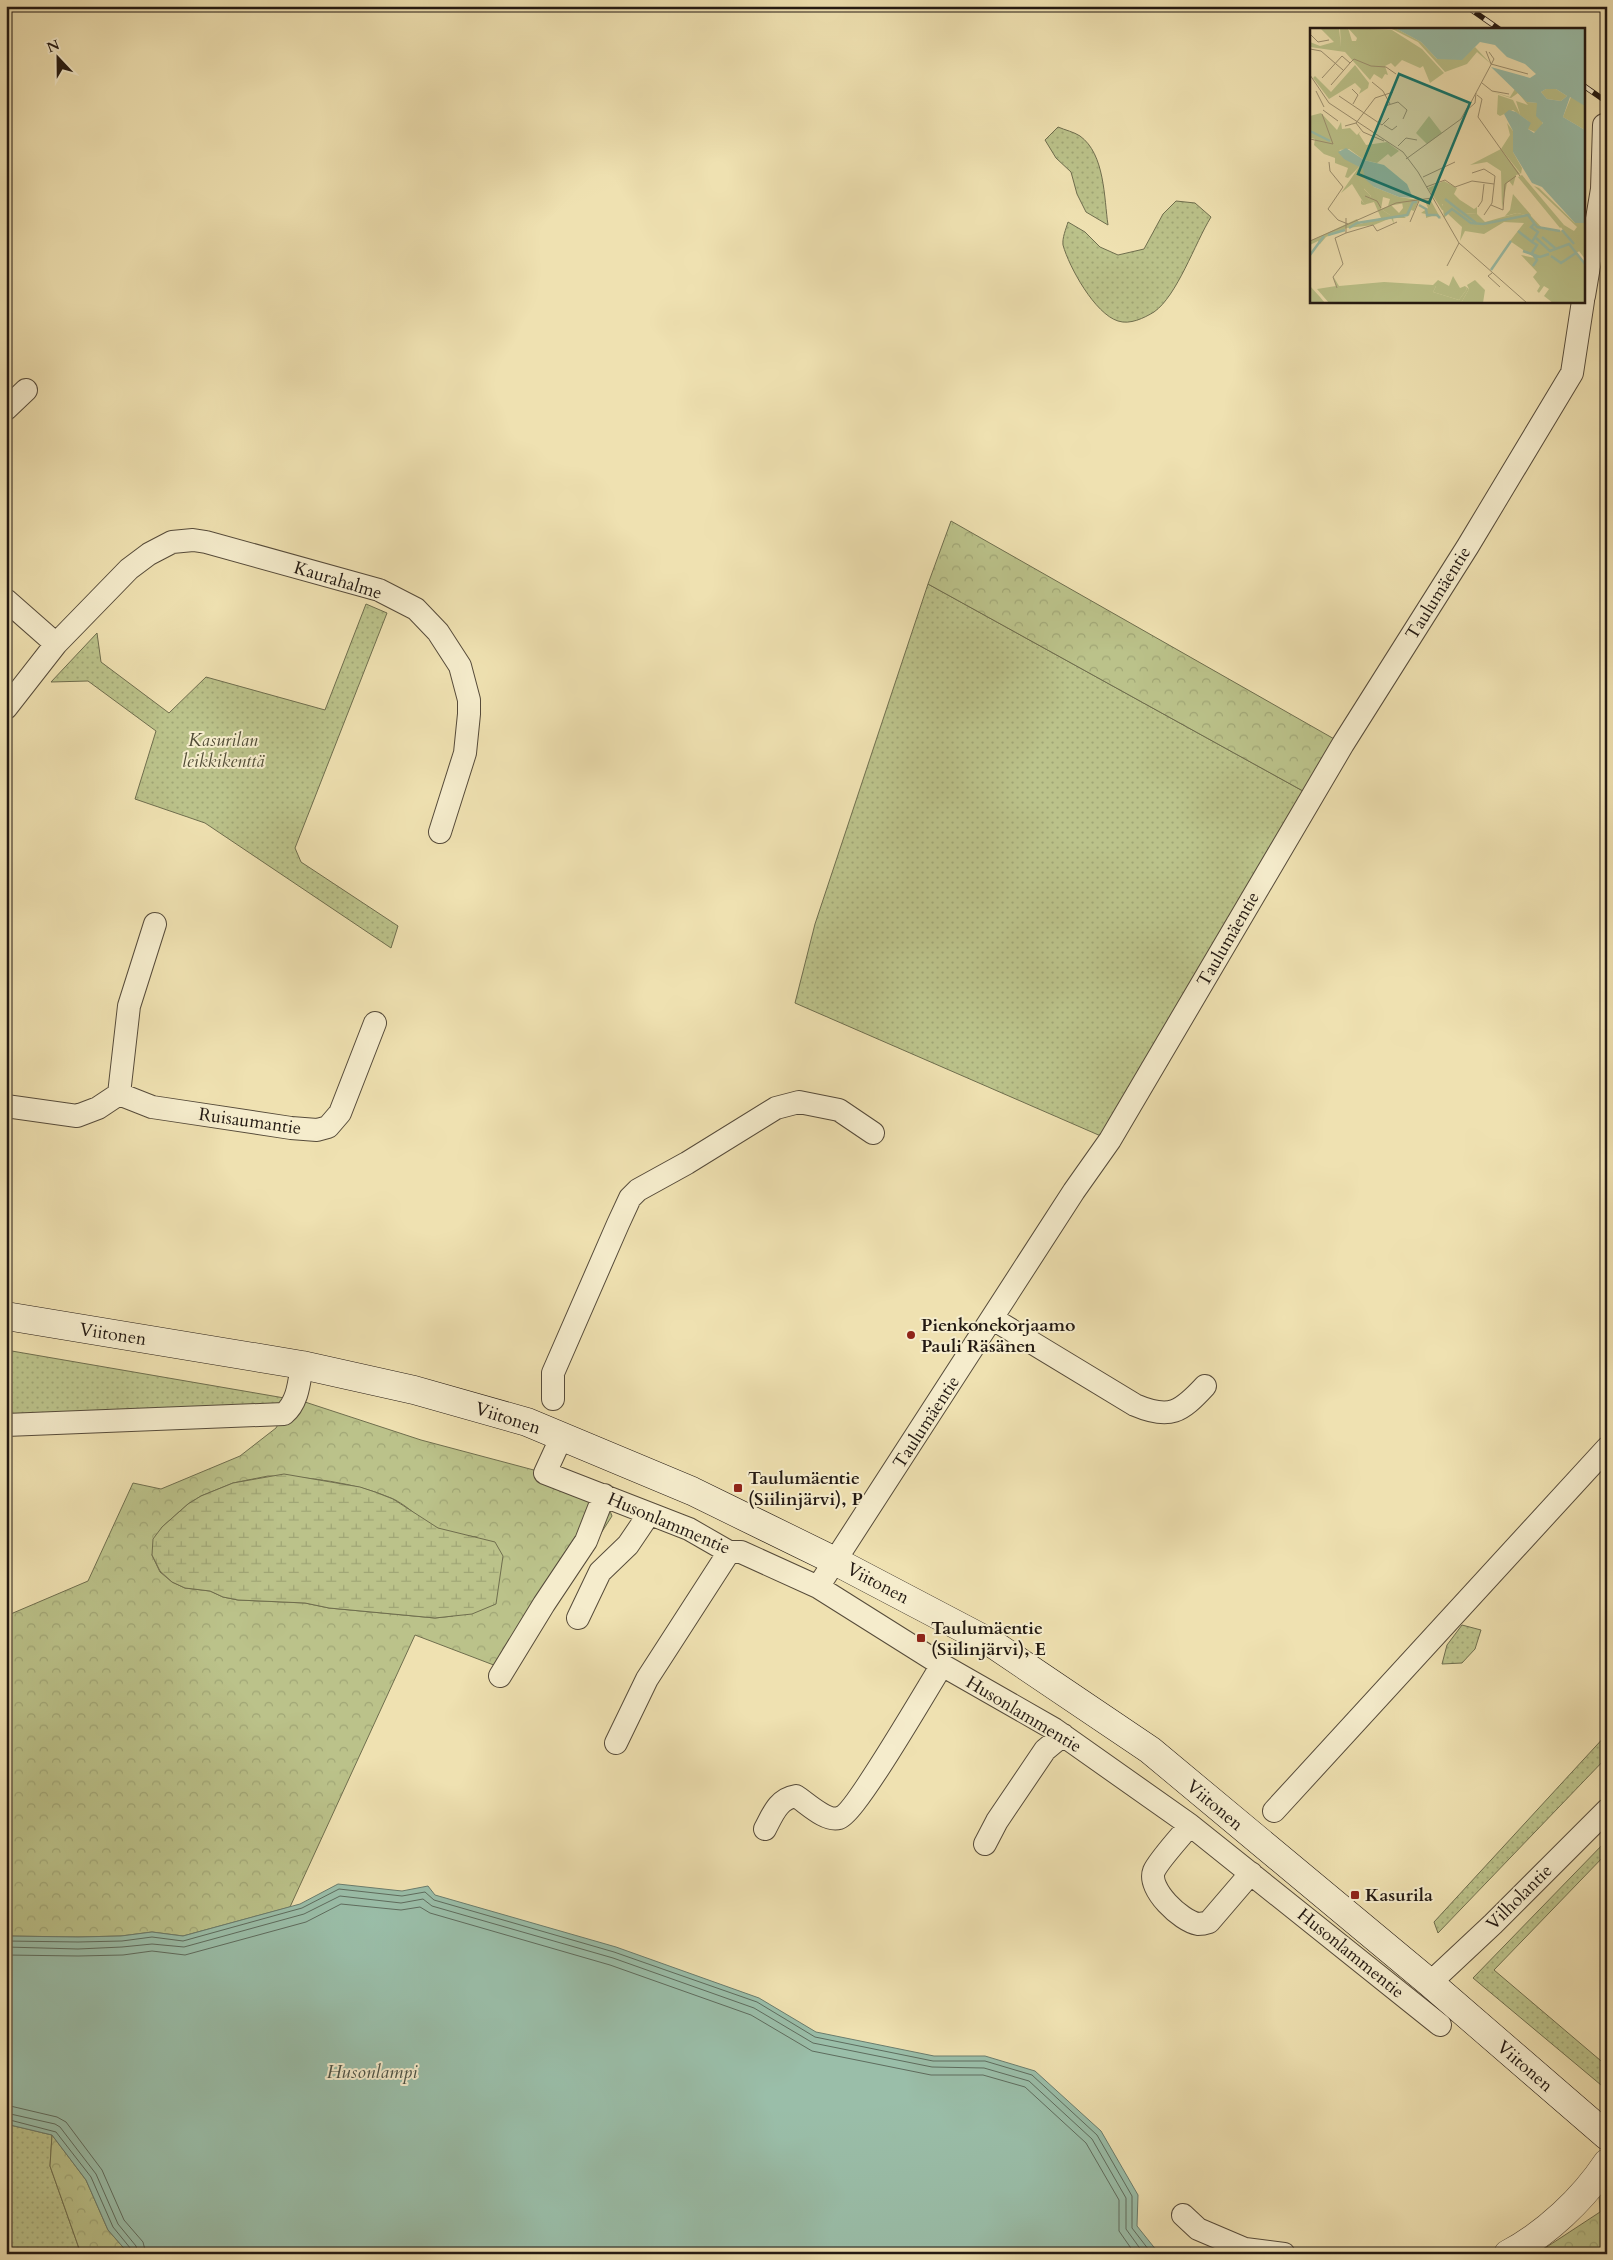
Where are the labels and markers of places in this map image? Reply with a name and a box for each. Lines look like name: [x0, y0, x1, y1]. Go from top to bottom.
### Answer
place label: Pienkonekorjaamo Pauli Räsänen: [921, 1313, 1076, 1359]
marker: Pienkonekorjaamo Pauli Räsänen: [905, 1329, 917, 1341]
place label: Taulumäentie (Siilinjärvi), P: [748, 1466, 863, 1512]
marker: Taulumäentie (Siilinjärvi), P: [732, 1482, 744, 1494]
place label: Taulumäentie (Siilinjärvi), E: [931, 1616, 1046, 1662]
marker: Taulumäentie (Siilinjärvi), E: [915, 1632, 927, 1644]
place label: Kasurila: [1365, 1883, 1433, 1908]
marker: Kasurila: [1349, 1889, 1361, 1901]

